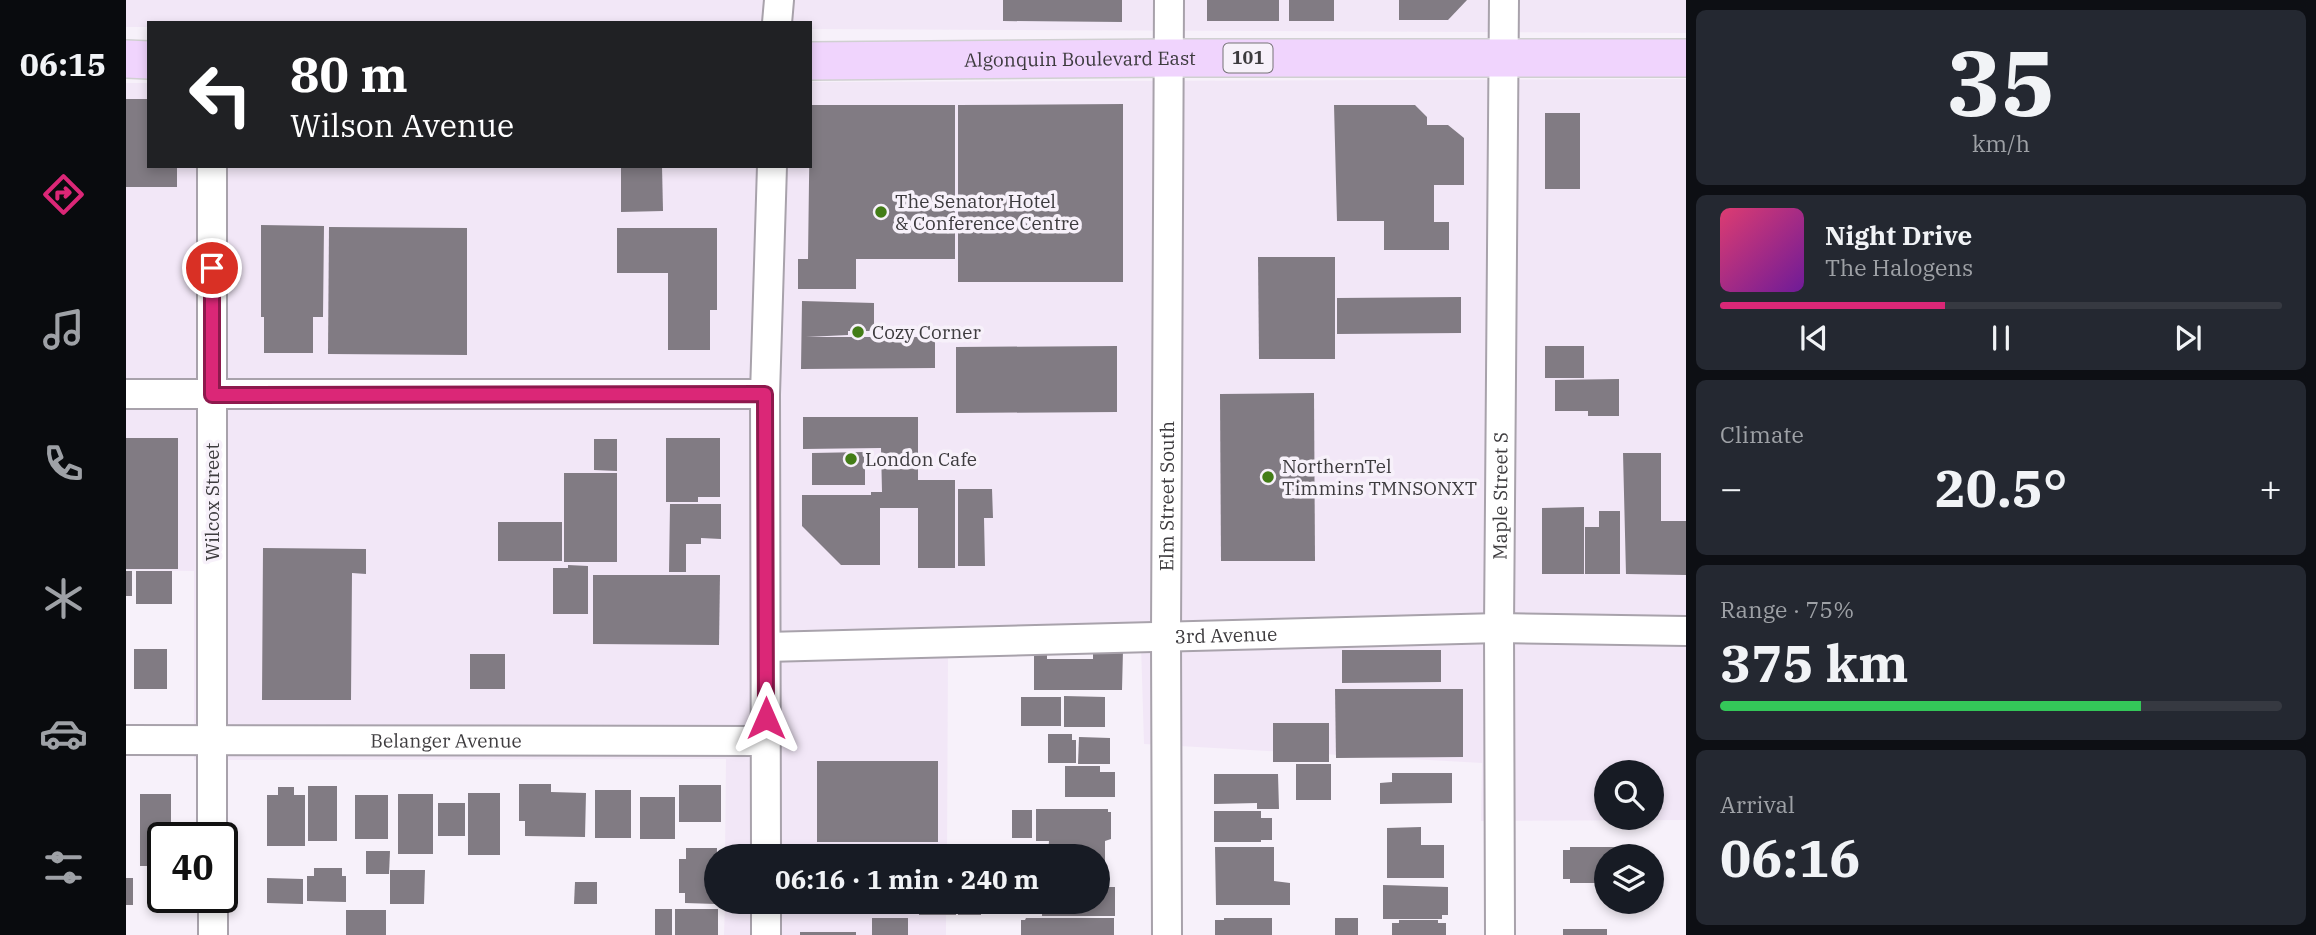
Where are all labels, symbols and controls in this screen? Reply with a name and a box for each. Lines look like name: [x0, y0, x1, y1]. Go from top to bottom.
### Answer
text: 35: [1946, 23, 2056, 141]
text: 80 m: [290, 42, 408, 105]
text: 06:15: [20, 43, 106, 85]
road number: 101: [1224, 44, 1272, 72]
street label: Algonquin Boulevard East: [964, 46, 1196, 72]
icon: left: [175, 49, 266, 140]
text: Wilson Avenue: [290, 104, 514, 146]
text: km/h: [1972, 128, 2030, 158]
icon: directions: [39, 170, 88, 219]
place label: The Senator Hotel & Conference Centre: [895, 189, 1079, 235]
marker: The Senator Hotel & Conference Centre: [873, 204, 889, 220]
text: Night Drive: [1825, 218, 1972, 252]
pin: [182, 238, 242, 298]
icon: arrive: [193, 249, 231, 287]
text: The Halogens: [1825, 252, 1973, 282]
icon: music: [39, 305, 88, 354]
icon: previous: [1795, 319, 1833, 357]
icon: pause: [1982, 319, 2020, 357]
icon: next: [2169, 319, 2207, 357]
place label: Cozy Corner: [872, 320, 981, 344]
marker: Cozy Corner: [850, 324, 866, 340]
text: Climate: [1720, 419, 1804, 449]
street label: Elm Street South: [1154, 421, 1179, 571]
street label: Maple Street S: [1488, 432, 1513, 560]
icon: phone: [39, 439, 88, 488]
street label: Wilcox Street: [200, 443, 224, 561]
place label: London Cafe: [865, 447, 977, 471]
marker: London Cafe: [843, 451, 859, 467]
place label: NorthernTel Timmins TMNSONXT: [1282, 454, 1477, 500]
text: 20.5°: [1935, 454, 2067, 521]
text: −: [1720, 463, 1743, 512]
text: +: [2259, 463, 2282, 512]
marker: NorthernTel Timmins TMNSONXT: [1260, 469, 1276, 485]
icon: climate: [39, 574, 88, 623]
text: Range · 75%: [1720, 594, 1854, 624]
street label: 3rd Avenue: [1174, 622, 1277, 648]
text: 375 km: [1720, 629, 1909, 696]
position arrow: [729, 681, 803, 755]
icon: car: [39, 709, 88, 758]
street label: Belanger Avenue: [370, 728, 522, 753]
map controls: [1594, 760, 1664, 914]
button: search: [1594, 760, 1664, 830]
text: Arrival: [1720, 789, 1795, 819]
speed limit sign: 40: [147, 822, 238, 913]
text: 06:16: [1720, 824, 1861, 891]
icon: filters: [39, 843, 88, 892]
button: layers: [1594, 844, 1664, 914]
text: 06:16 · 1 min · 240 m: [775, 862, 1039, 896]

